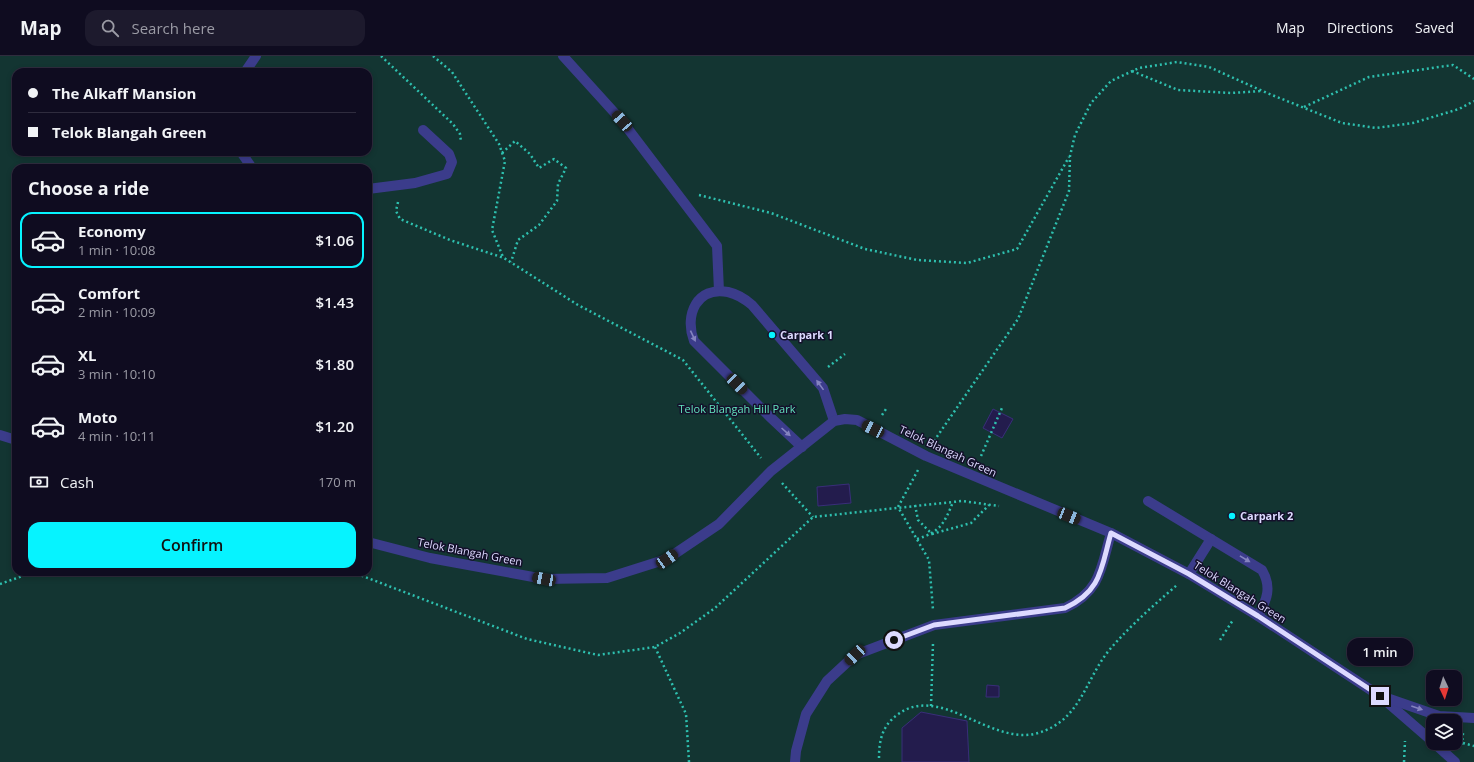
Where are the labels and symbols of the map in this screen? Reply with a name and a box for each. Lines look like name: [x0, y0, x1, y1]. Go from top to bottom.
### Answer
car: [610, 108, 634, 134]
place label: Carpark 1: [780, 327, 833, 342]
one-way arrow: [690, 330, 696, 342]
marker: Carpark 1: [767, 330, 777, 340]
car: [724, 371, 750, 397]
one-way arrow: [816, 379, 824, 390]
park label: Telok Blangah Hill Park: [679, 401, 796, 416]
car: [860, 418, 886, 440]
street label: Telok Blangah Green: [897, 421, 1000, 480]
one-way arrow: [780, 427, 791, 436]
car: [1056, 506, 1082, 526]
place label: Carpark 2: [1240, 508, 1293, 523]
marker: Carpark 2: [1227, 511, 1237, 521]
street label: Telok Blangah Green: [416, 534, 524, 569]
car: [654, 547, 680, 571]
one-way arrow: [1239, 556, 1251, 563]
street label: Telok Blangah Green: [1191, 557, 1289, 626]
car: [531, 571, 557, 587]
route start: [885, 631, 903, 649]
callout: 1 min: [1347, 638, 1413, 666]
car: [842, 642, 868, 668]
north arrow: [1426, 670, 1462, 706]
route end: [1371, 687, 1389, 705]
one-way arrow: [1411, 705, 1423, 711]

